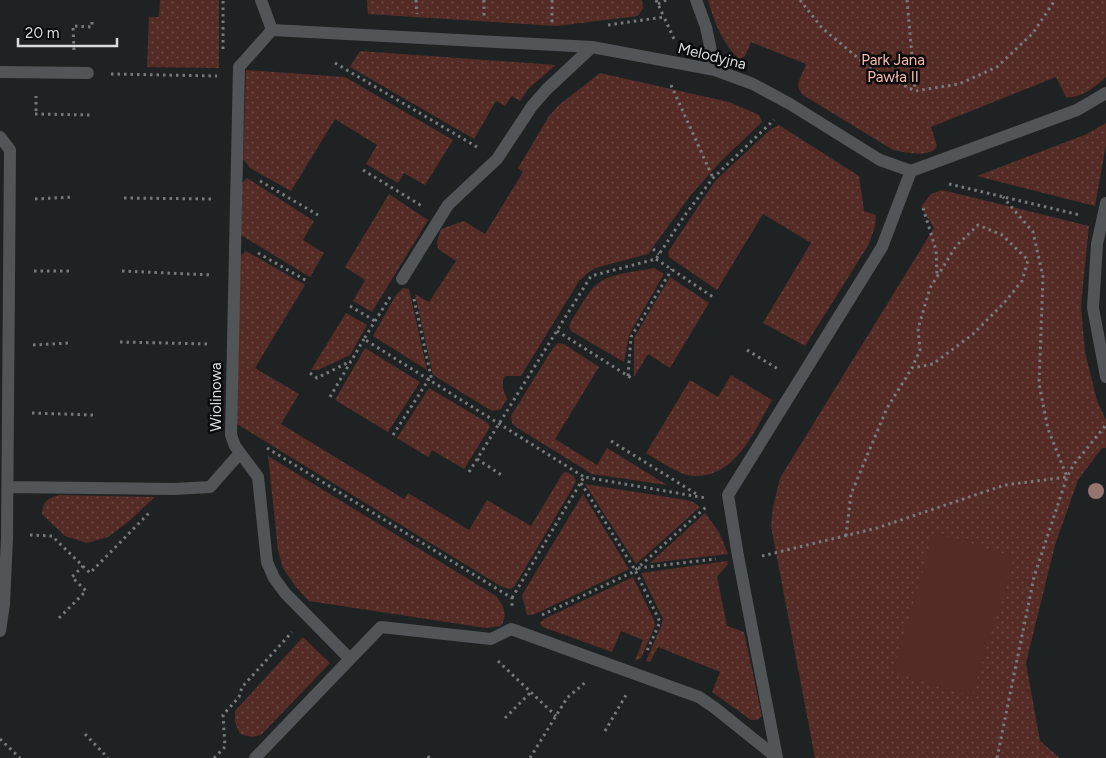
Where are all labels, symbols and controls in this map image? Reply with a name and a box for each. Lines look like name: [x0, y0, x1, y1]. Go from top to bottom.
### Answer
scale bar: [18, 15, 116, 47]
text: 20 m: [25, 24, 59, 42]
street label: Melodyjna: [676, 39, 748, 73]
park label: Park Jana Pawła II: [861, 51, 925, 86]
street label: Wiolinowa: [207, 362, 225, 432]

